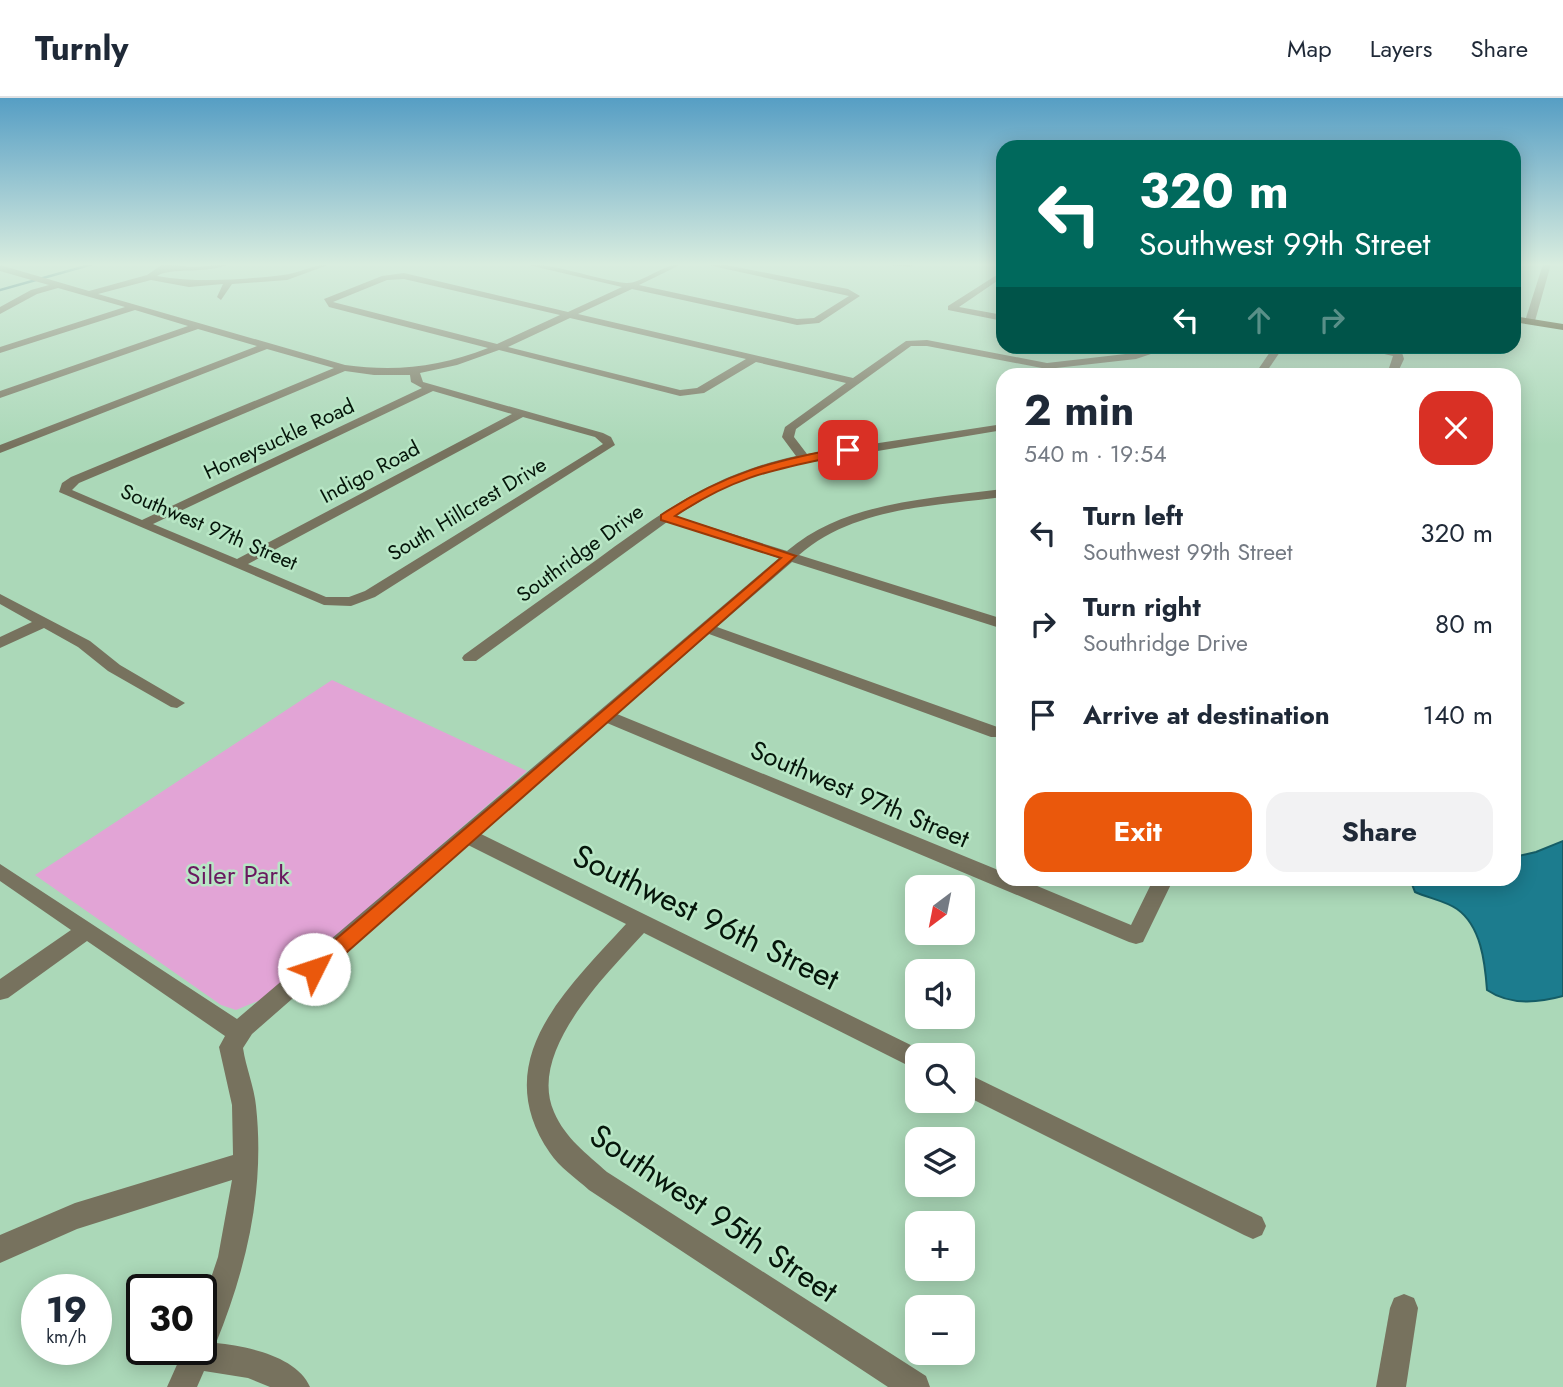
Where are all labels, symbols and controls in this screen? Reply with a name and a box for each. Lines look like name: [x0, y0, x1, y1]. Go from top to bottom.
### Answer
text: Turnly: [35, 25, 129, 72]
text: Map: [1287, 31, 1332, 66]
text: Layers: [1370, 31, 1432, 66]
text: Share: [1470, 31, 1528, 66]
text: 320 m: [1139, 156, 1289, 226]
icon: left: [1024, 168, 1115, 259]
text: Southwest 99th Street: [1139, 221, 1430, 267]
icon: left: [1167, 301, 1205, 339]
icon: ahead: [1240, 301, 1278, 339]
icon: right: [1313, 301, 1351, 339]
text: 2 min: [1024, 380, 1134, 441]
street label: Honeysuckle Road: [199, 391, 359, 487]
button: close: [1419, 391, 1493, 465]
pin: [818, 420, 878, 480]
icon: arrive: [829, 431, 867, 469]
street label: Indigo Road: [315, 433, 425, 511]
text: 540 m · 19:54: [1024, 437, 1167, 471]
street label: South Hillcrest Drive: [382, 450, 552, 568]
street label: Southwest 97th Street: [116, 476, 302, 578]
street label: Southridge Drive: [510, 497, 650, 609]
text: Turn left: [1083, 497, 1183, 535]
icon: left: [1024, 514, 1062, 552]
text: 320 m: [1420, 514, 1493, 552]
text: Southwest 99th Street: [1083, 535, 1292, 569]
text: Turn right: [1083, 588, 1201, 626]
icon: right: [1024, 605, 1062, 643]
text: 80 m: [1435, 605, 1493, 643]
text: Southridge Drive: [1083, 626, 1248, 660]
icon: arrive: [1024, 696, 1062, 734]
text: Arrive at destination: [1083, 696, 1330, 734]
text: 140 m: [1422, 696, 1493, 734]
street label: Southwest 97th Street: [745, 731, 976, 858]
button: Exit: [1024, 792, 1252, 872]
button: Share: [1266, 792, 1493, 872]
street label: Southwest 96th Street: [565, 832, 847, 1002]
park label: Siler Park: [186, 856, 290, 894]
north arrow: [905, 875, 975, 945]
map controls: [905, 875, 975, 1365]
position arrow: [277, 932, 351, 1006]
button: sound: [905, 959, 975, 1029]
button: search: [905, 1043, 975, 1113]
street label: Southwest 95th Street: [581, 1113, 848, 1314]
button: layers: [905, 1127, 975, 1197]
button: +: [905, 1211, 975, 1281]
speed limit sign: 30: [126, 1274, 217, 1365]
text: 19: [46, 1285, 87, 1335]
button: −: [905, 1295, 975, 1365]
text: km/h: [46, 1324, 87, 1350]

